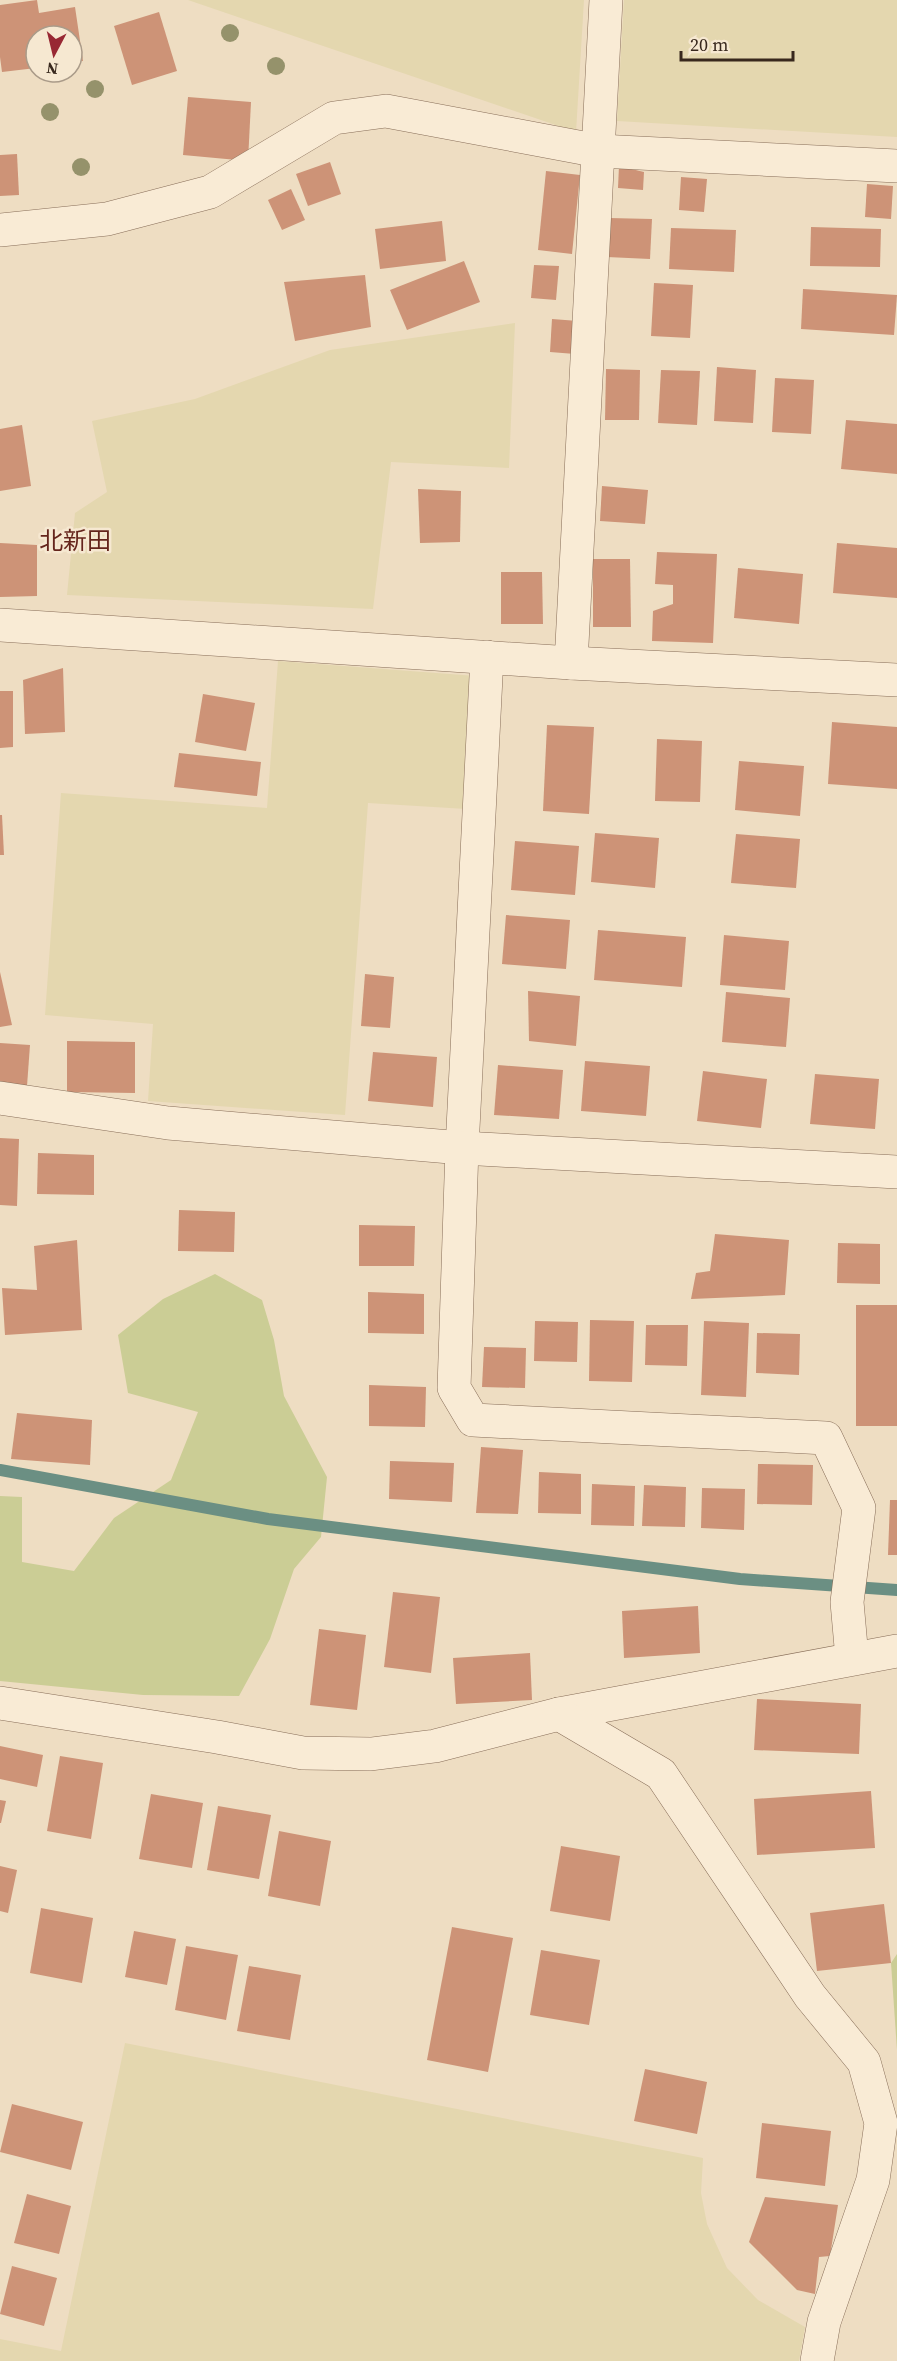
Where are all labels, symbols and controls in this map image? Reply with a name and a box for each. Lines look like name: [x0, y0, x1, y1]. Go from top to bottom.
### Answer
north arrow: [24, 24, 84, 84]
scale bar: [681, 24, 794, 62]
text: 20 m: [690, 32, 728, 57]
text: N: [45, 57, 59, 81]
district label: 北新田: [39, 524, 111, 557]

